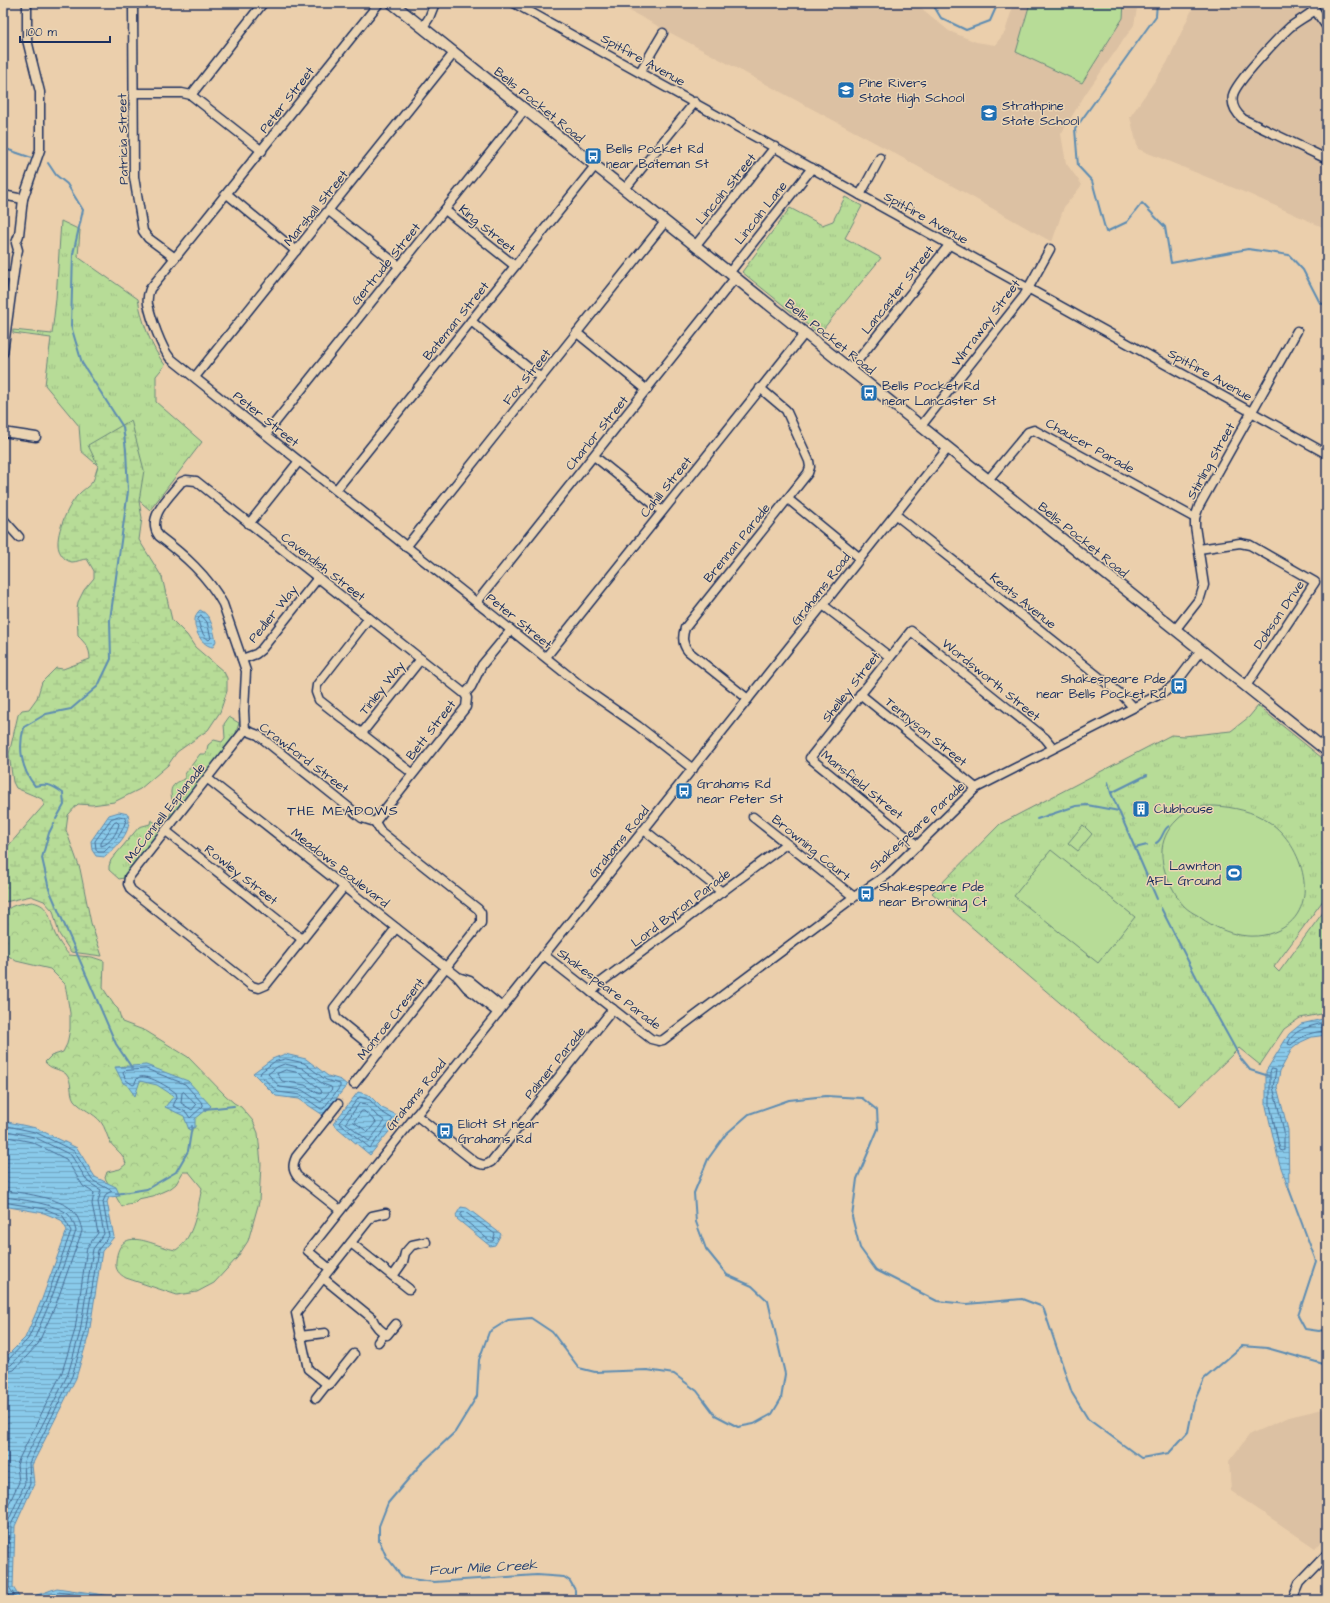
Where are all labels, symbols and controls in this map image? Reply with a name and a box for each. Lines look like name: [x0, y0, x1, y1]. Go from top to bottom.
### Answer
scale bar: [20, 18, 110, 44]
text: 100 m: [26, 24, 57, 41]
street label: Spitfire Avenue: [597, 29, 689, 91]
street label: Peter Street: [255, 62, 319, 137]
street label: Bells Pocket Road: [490, 63, 588, 147]
place label: Pine Rivers State High School: [859, 74, 965, 108]
school or university icon: Pine Rivers State High School: [836, 80, 856, 100]
street label: Patricia Street: [113, 92, 133, 185]
place label: Strathpine State School: [1002, 97, 1079, 130]
school or university icon: Strathpine State School: [979, 103, 999, 123]
place label: Bells Pocket Rd near Bateman St: [606, 140, 709, 173]
bus stop icon: Bells Pocket Rd near Bateman St: [583, 146, 603, 166]
street label: Lincoln Street: [692, 149, 761, 228]
street label: Marshall Street: [280, 165, 353, 250]
street label: Lincoln Lane: [731, 178, 791, 248]
street label: Spitfire Avenue: [880, 187, 972, 249]
street label: King Street: [454, 200, 520, 259]
street label: Gertrude Street: [347, 218, 425, 309]
street label: Lancaster Street: [858, 241, 939, 338]
street label: Wirraway Street: [947, 275, 1026, 371]
street label: Bateman Street: [419, 277, 494, 364]
street label: Bells Pocket Road: [781, 295, 879, 379]
street label: Fox Street: [499, 344, 556, 409]
street label: Spitfire Avenue: [1164, 344, 1256, 406]
place label: Bells Pocket Rd near Lancaster St: [882, 377, 997, 410]
bus stop icon: Bells Pocket Rd near Lancaster St: [859, 383, 879, 403]
street label: Peter Street: [229, 387, 303, 452]
street label: Charlor Street: [561, 391, 633, 474]
street label: Chaucer Parade: [1042, 414, 1138, 478]
street label: Stirling Street: [1182, 419, 1241, 503]
street label: Cahill Street: [636, 452, 697, 521]
street label: Bells Pocket Road: [1034, 498, 1132, 582]
street label: Brennan Parade: [699, 500, 775, 586]
street label: Cavendish Street: [277, 528, 370, 606]
street label: Grahams Road: [787, 549, 855, 629]
street label: Keats Avenue: [986, 569, 1060, 633]
street label: Dobson Drive: [1249, 577, 1309, 653]
street label: Pedler Way: [244, 581, 303, 647]
street label: Peter Street: [482, 589, 556, 654]
street label: Wordsworth Street: [938, 635, 1045, 726]
street label: Shelley Street: [818, 647, 886, 727]
street label: Tinley Way: [355, 657, 410, 719]
place label: Shakespeare Pde near Bells Pocket Rd: [1036, 670, 1166, 703]
bus stop icon: Shakespeare Pde near Bells Pocket Rd: [1169, 676, 1189, 696]
street label: Tennyson Street: [880, 693, 971, 772]
street label: Bett Street: [402, 695, 461, 764]
street label: Crawford Street: [256, 718, 353, 798]
street label: Mansfield Street: [817, 746, 908, 824]
street label: McConnell Esplanade: [120, 759, 210, 867]
place label: Grahams Rd near Peter St: [697, 775, 784, 808]
street label: Shakespeare Parade: [865, 778, 969, 876]
bus stop icon: Grahams Rd near Peter St: [674, 781, 694, 801]
building icon: Clubhouse: [1131, 799, 1151, 819]
place label: Clubhouse: [1154, 800, 1213, 818]
district label: THE MEADOWS: [287, 801, 399, 821]
street label: Grahams Road: [584, 802, 654, 882]
street label: Browning Court: [767, 811, 855, 887]
street label: Meadows Boulevard: [287, 824, 393, 912]
street label: Rowley Street: [200, 841, 282, 911]
place label: Lawnton AFL Ground: [1146, 857, 1221, 890]
sports icon: Lawnton AFL Ground: [1224, 863, 1244, 883]
street label: Lord Byron Parade: [628, 865, 735, 952]
place label: Shakespeare Pde near Browning Ct: [879, 878, 988, 912]
bus stop icon: Shakespeare Pde near Browning Ct: [856, 884, 876, 904]
street label: Shakespeare Parade: [553, 944, 665, 1034]
street label: Monroe Cresent: [353, 973, 429, 1064]
street label: Palmer Parade: [520, 1023, 590, 1103]
street label: Grahams Road: [381, 1055, 451, 1135]
place label: Eliott St near Grahams Rd: [458, 1115, 539, 1148]
bus stop icon: Eliott St near Grahams Rd: [435, 1121, 455, 1141]
water label: Four Mile Creek: [428, 1555, 538, 1581]

